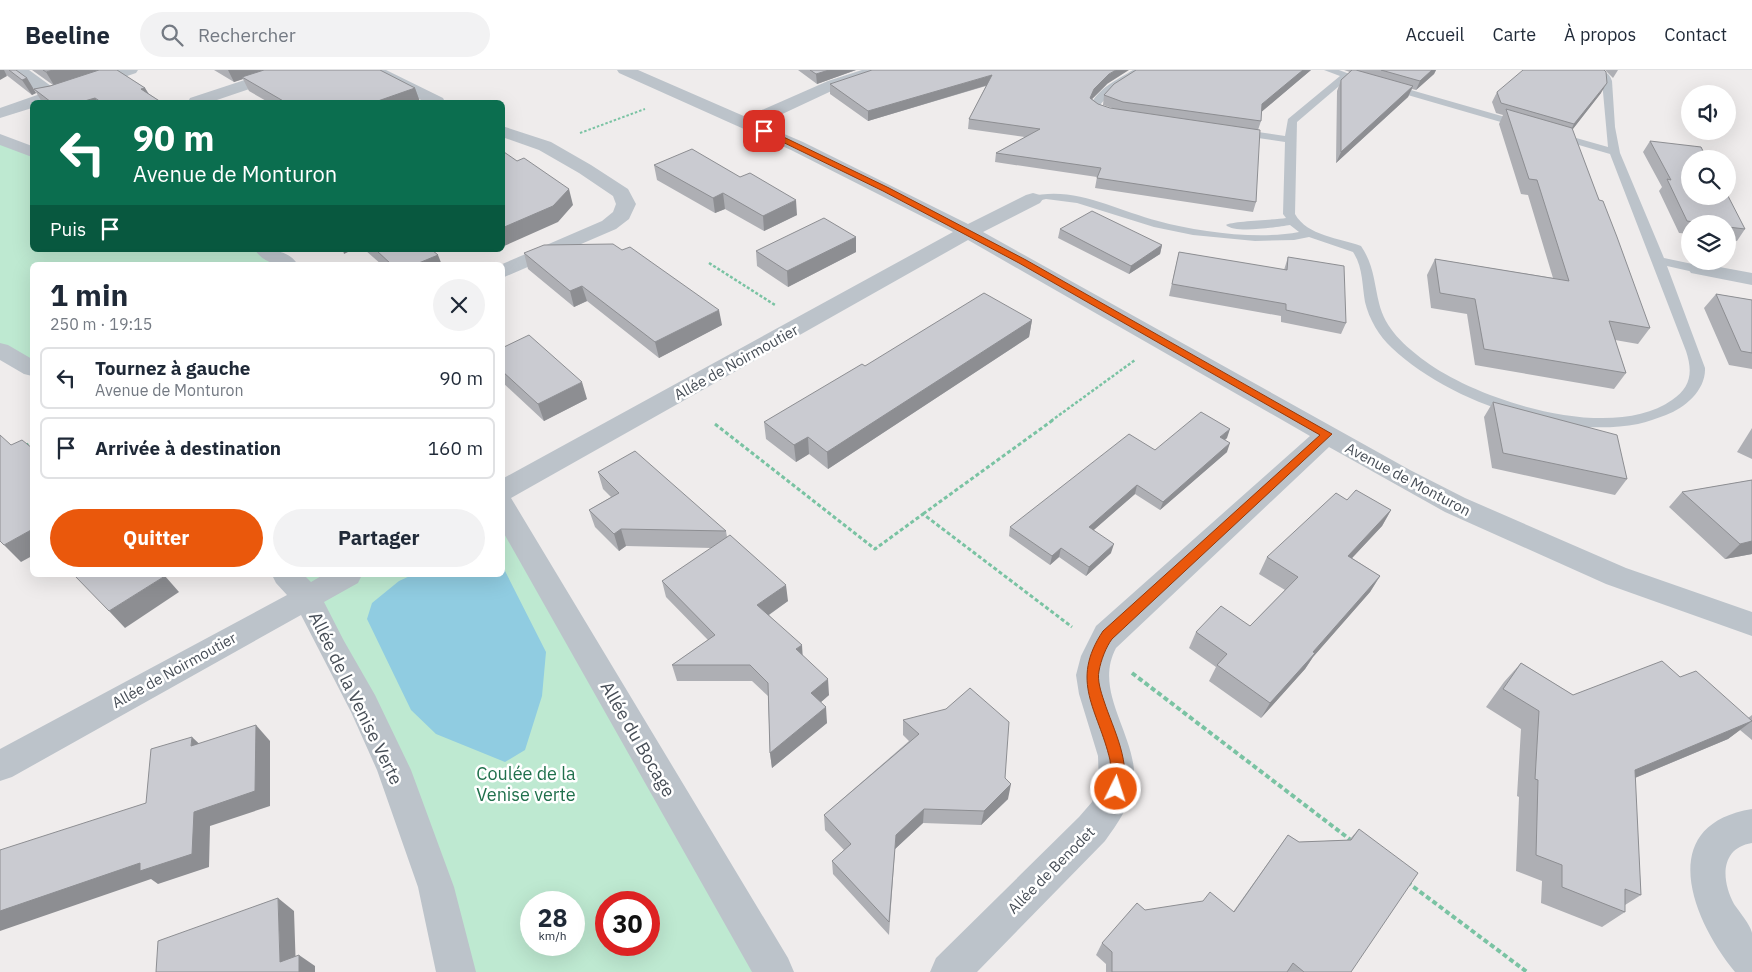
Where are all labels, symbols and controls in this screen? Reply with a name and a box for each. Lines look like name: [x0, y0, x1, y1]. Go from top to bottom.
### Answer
search box: [140, 12, 490, 57]
text: Beeline: [25, 19, 110, 51]
icon: search: [158, 21, 186, 49]
text: Rechercher: [198, 23, 296, 47]
text: Accueil: [1405, 23, 1464, 46]
text: Carte: [1492, 23, 1536, 46]
text: À propos: [1564, 23, 1636, 46]
text: Contact: [1664, 23, 1727, 46]
map controls: [1681, 85, 1736, 270]
button: sound: [1681, 85, 1736, 140]
pin: [743, 110, 785, 152]
text: 90 m: [133, 115, 215, 161]
icon: arrive: [750, 117, 778, 145]
icon: left: [50, 120, 115, 185]
button: search: [1681, 150, 1736, 205]
text: Avenue de Monturon: [133, 159, 337, 188]
icon: arrive: [96, 215, 124, 243]
button: layers: [1681, 215, 1736, 270]
text: Puis: [50, 217, 86, 241]
text: 1 min: [50, 275, 128, 314]
button: close: [433, 279, 485, 331]
text: 250 m · 19:15: [50, 314, 152, 334]
street label: Allée de Noirmoutier: [671, 320, 802, 404]
text: Tournez à gauche: [95, 356, 251, 380]
icon: left: [52, 364, 80, 392]
text: 90 m: [439, 366, 483, 390]
text: Avenue de Monturon: [95, 380, 244, 400]
icon: arrive: [52, 434, 80, 462]
text: Arrivée à destination: [95, 436, 281, 460]
text: 160 m: [428, 436, 483, 460]
street label: Avenue de Monturon: [1342, 438, 1474, 520]
button: Quitter: [50, 509, 263, 567]
button: Partager: [273, 509, 485, 567]
street label: Allée de la Venise Verte: [304, 608, 408, 788]
street label: Allée de Noirmoutier: [109, 628, 240, 712]
street label: Allée du Bocage: [596, 677, 681, 801]
park label: Coulée de la Venise verte: [476, 762, 576, 806]
position arrow: [1089, 762, 1141, 814]
street label: Allée de Benodet: [1004, 823, 1098, 917]
speed limit sign: 30: [595, 891, 660, 956]
text: 28: [537, 901, 568, 934]
text: km/h: [538, 928, 567, 943]

